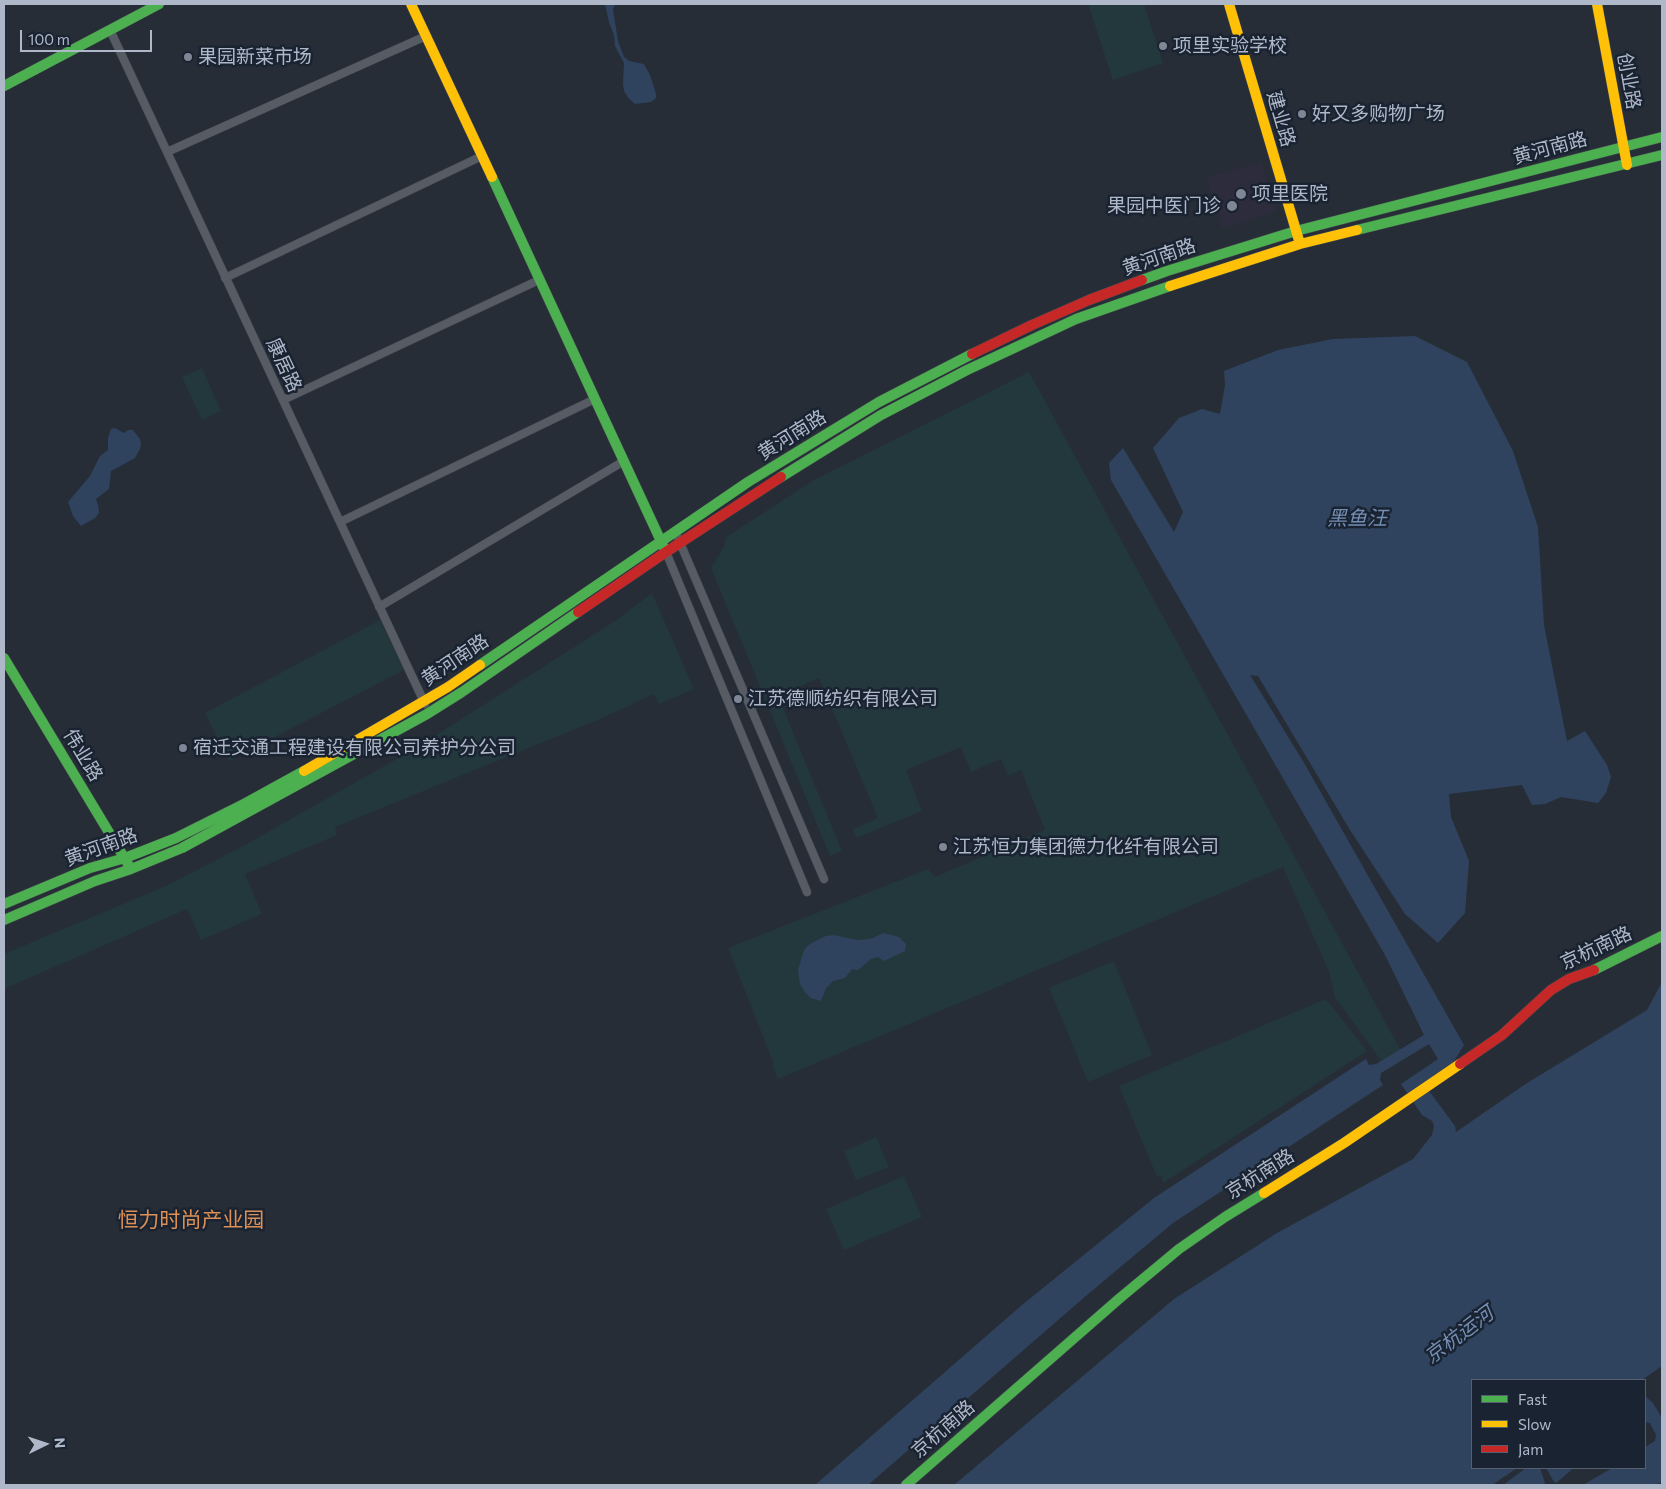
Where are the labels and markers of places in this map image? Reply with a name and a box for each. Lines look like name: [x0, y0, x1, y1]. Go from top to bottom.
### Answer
place label: 项里实验学校: [1173, 35, 1287, 57]
marker: 项里实验学校: [1157, 40, 1169, 52]
place label: 果园新菜市场: [198, 46, 312, 68]
marker: 果园新菜市场: [182, 51, 194, 63]
place label: 好又多购物广场: [1312, 103, 1445, 125]
marker: 好又多购物广场: [1296, 108, 1308, 120]
place label: 项里医院: [1252, 183, 1328, 205]
marker: 项里医院: [1234, 187, 1248, 201]
place label: 果园中医门诊: [1107, 195, 1221, 217]
marker: 果园中医门诊: [1225, 199, 1239, 213]
place label: 江苏德顺纺织有限公司: [748, 688, 938, 710]
marker: 江苏德顺纺织有限公司: [732, 693, 744, 705]
place label: 宿迁交通工程建设有限公司养护分公司: [193, 737, 516, 759]
marker: 宿迁交通工程建设有限公司养护分公司: [177, 742, 189, 754]
place label: 江苏恒力集团德力化纤有限公司: [953, 836, 1219, 858]
marker: 江苏恒力集团德力化纤有限公司: [937, 841, 949, 853]

